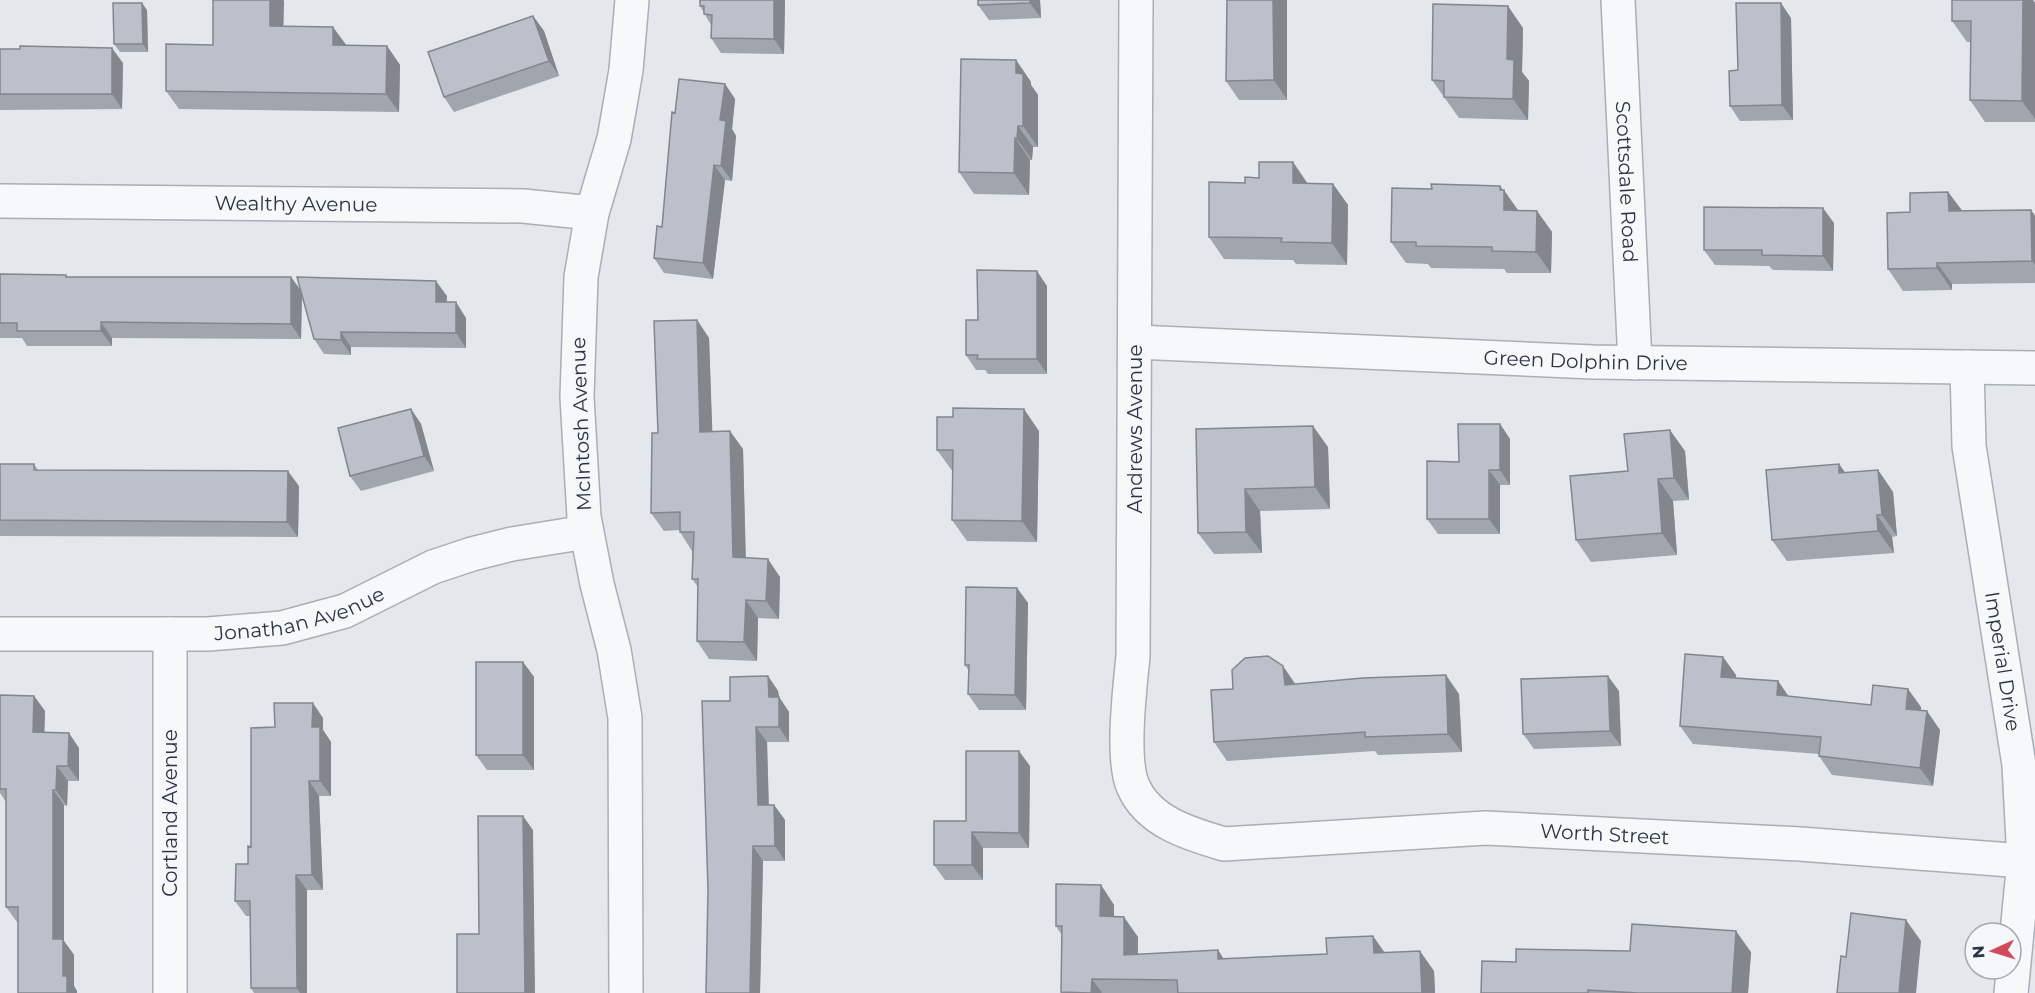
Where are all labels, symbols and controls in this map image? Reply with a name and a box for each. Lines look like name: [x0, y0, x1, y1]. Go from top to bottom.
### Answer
street label: Scottsdale Road: [1611, 100, 1642, 263]
street label: Wealthy Avenue: [214, 191, 378, 217]
street label: McIntosh Avenue: [566, 337, 596, 511]
street label: Andrews Avenue: [1123, 345, 1147, 514]
street label: Green Dolphin Drive: [1483, 345, 1688, 375]
street label: Jonathan Avenue: [212, 581, 388, 646]
street label: Imperial Drive: [1980, 590, 2026, 733]
street label: Cortland Avenue: [158, 729, 182, 897]
street label: Worth Street: [1539, 819, 1670, 849]
north arrow: [1963, 921, 2023, 981]
text: N: [1969, 945, 1988, 959]

